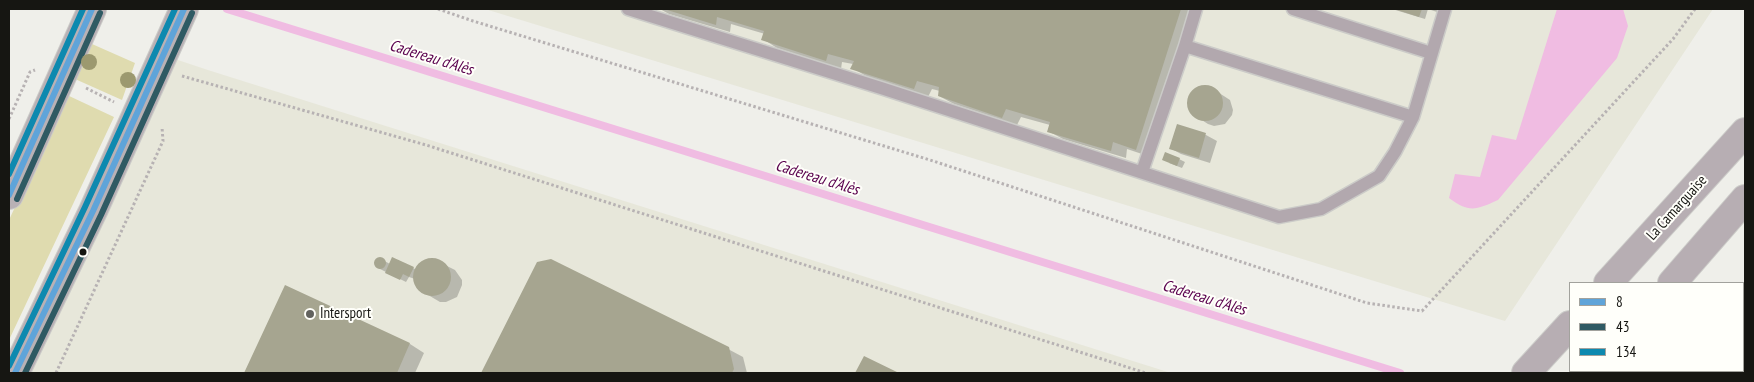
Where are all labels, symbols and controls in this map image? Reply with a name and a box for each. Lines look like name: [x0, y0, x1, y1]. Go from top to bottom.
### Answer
water label: Cadereau d'Alès: [387, 36, 475, 80]
water label: Cadereau d'Alès: [773, 156, 861, 200]
street label: La Camarguaise: [1643, 172, 1711, 244]
unlabelled marker: [78, 247, 88, 257]
water label: Cadereau d'Alès: [1160, 276, 1248, 320]
legend: [1569, 282, 1744, 372]
text: 8: [1616, 292, 1623, 311]
place label: Intersport: [320, 305, 371, 323]
marker: Intersport: [304, 308, 316, 320]
text: 43: [1616, 317, 1630, 336]
text: 134: [1616, 342, 1636, 361]

